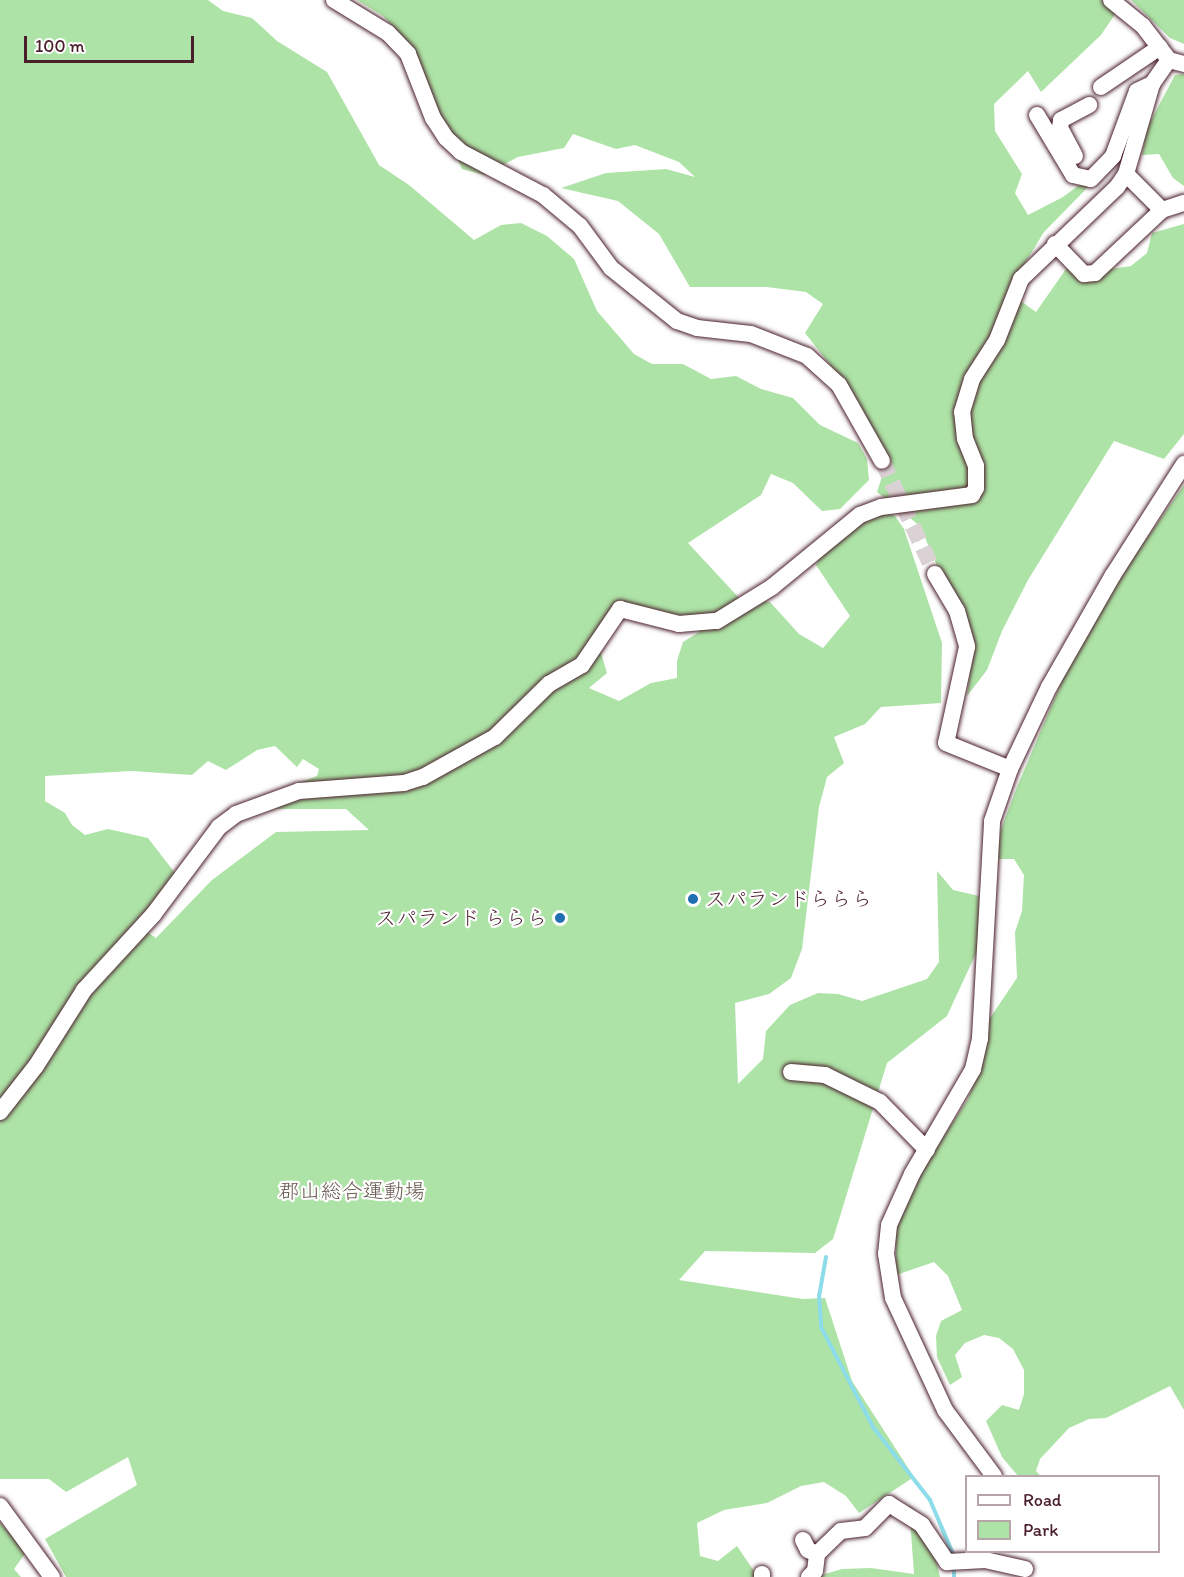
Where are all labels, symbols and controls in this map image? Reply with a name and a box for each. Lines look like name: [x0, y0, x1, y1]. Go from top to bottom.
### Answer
scale bar: [27, 24, 196, 62]
text: 100 m: [35, 35, 85, 57]
place label: スパランドららら: [705, 886, 873, 912]
marker: スパランドららら: [686, 892, 700, 906]
place label: スパランド ららら: [375, 905, 548, 931]
marker: スパランド ららら: [553, 911, 567, 925]
park label: 郡山総合運動場: [279, 1178, 425, 1204]
legend: [965, 1475, 1160, 1553]
text: Road: [1023, 1489, 1062, 1511]
text: Park: [1023, 1519, 1058, 1541]

